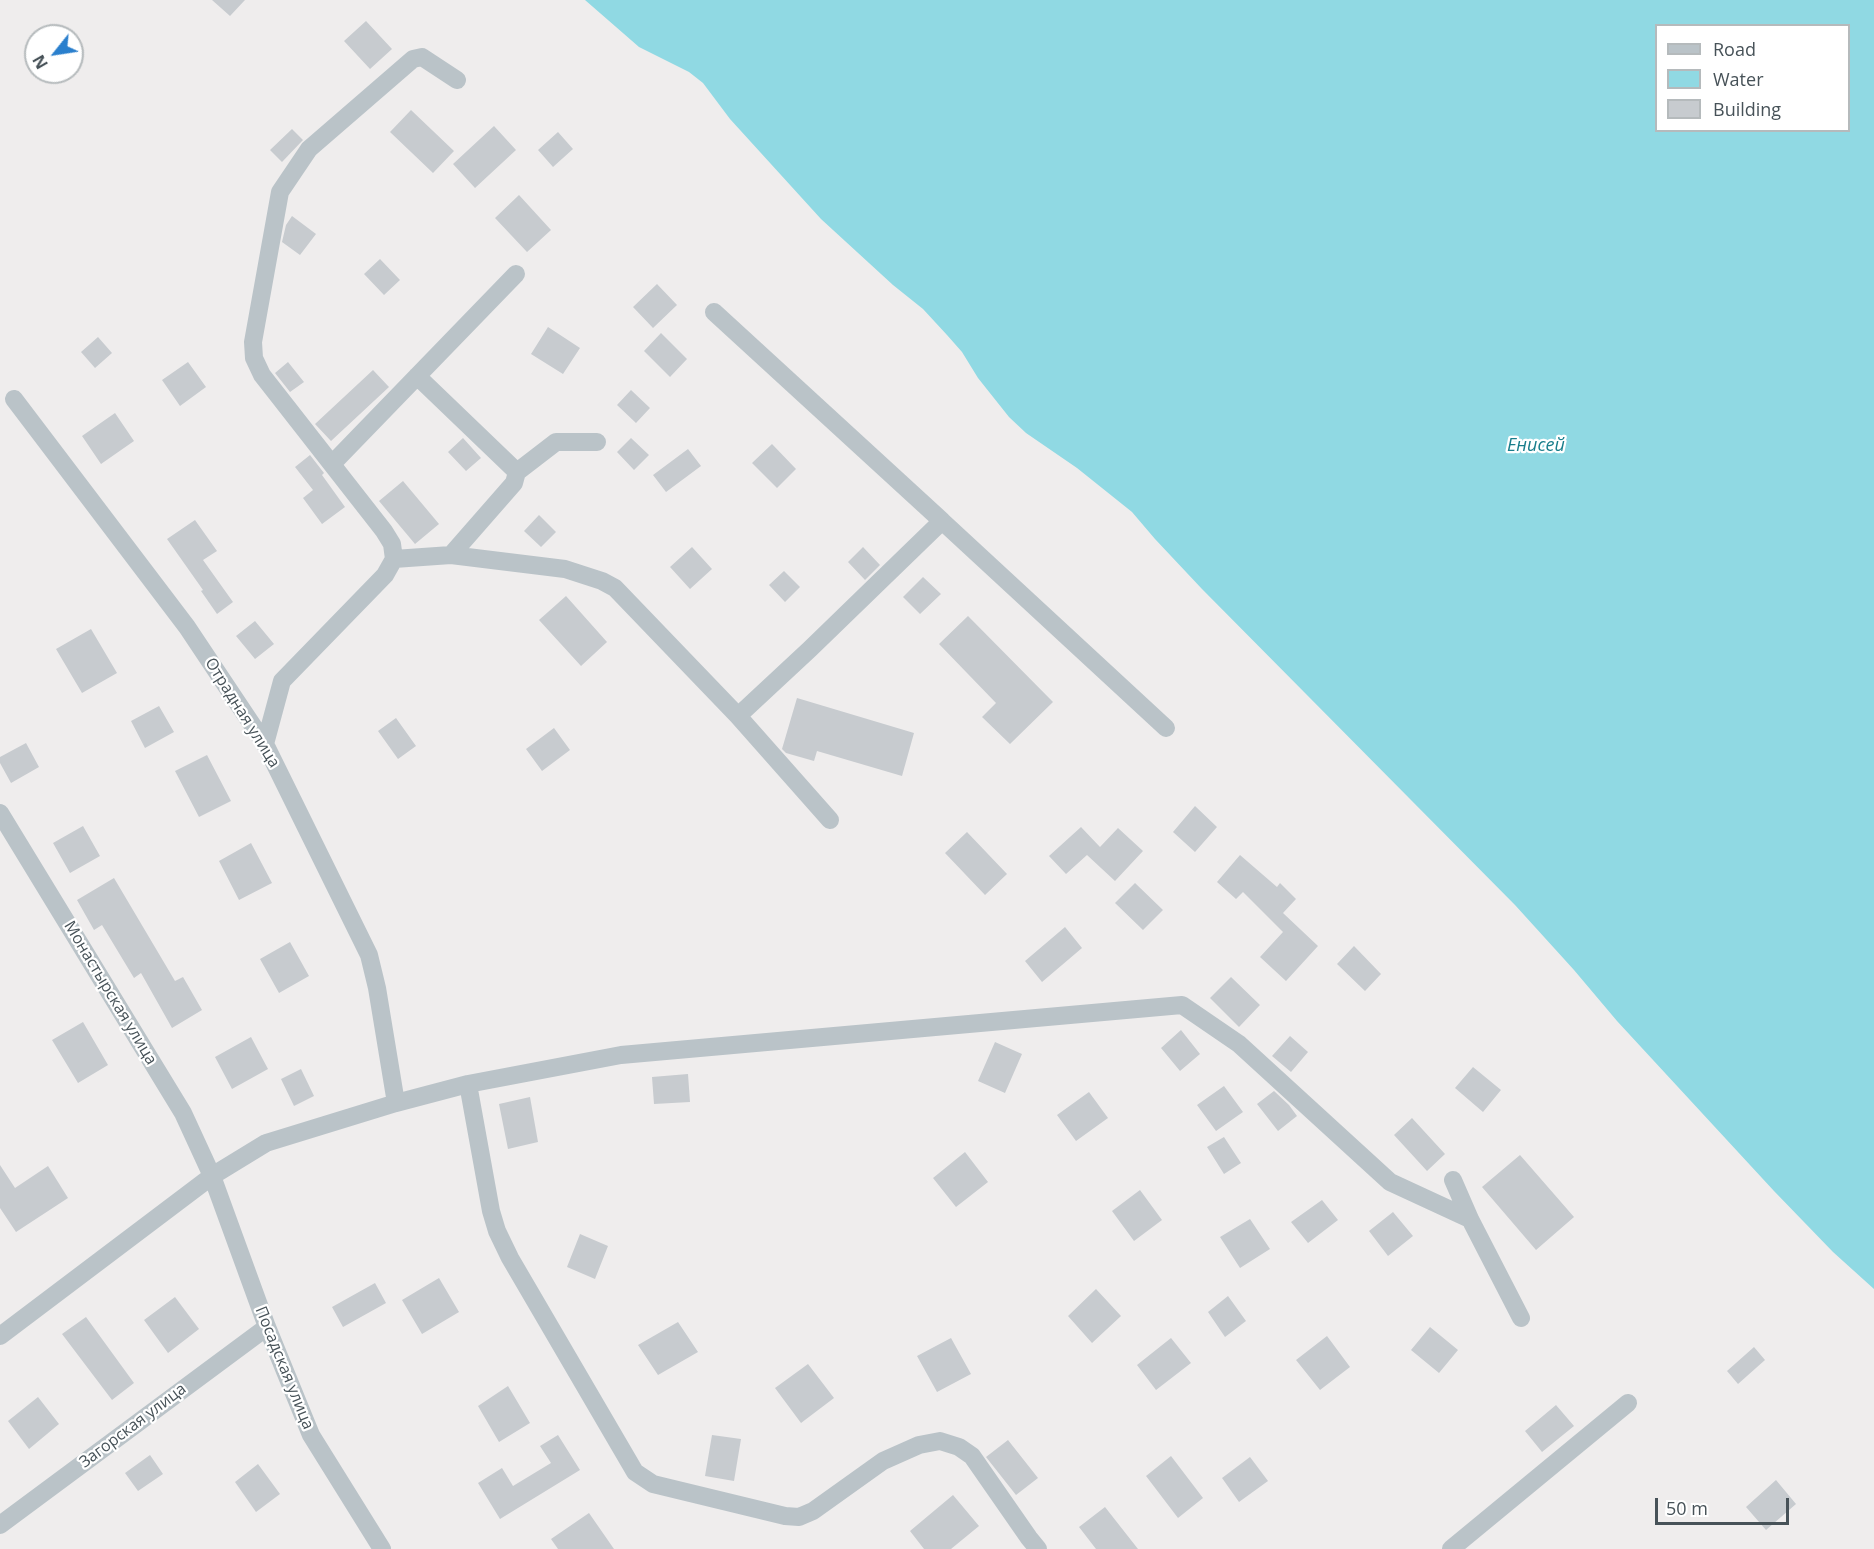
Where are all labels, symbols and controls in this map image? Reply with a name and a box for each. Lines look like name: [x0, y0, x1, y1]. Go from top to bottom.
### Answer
north arrow: [24, 24, 84, 84]
legend: [1655, 24, 1850, 132]
text: Road: [1713, 37, 1756, 61]
text: N: [27, 51, 53, 73]
text: Water: [1713, 67, 1764, 91]
text: Building: [1713, 97, 1781, 121]
water label: Енисей: [1507, 435, 1565, 457]
street label: Отрадная улица: [200, 654, 284, 772]
street label: Монастырская улица: [59, 918, 161, 1068]
street label: Посадская улица: [251, 1304, 317, 1432]
street label: Загорская улица: [76, 1380, 190, 1472]
scale bar: [1658, 1486, 1792, 1524]
text: 50 m: [1666, 1496, 1708, 1520]

